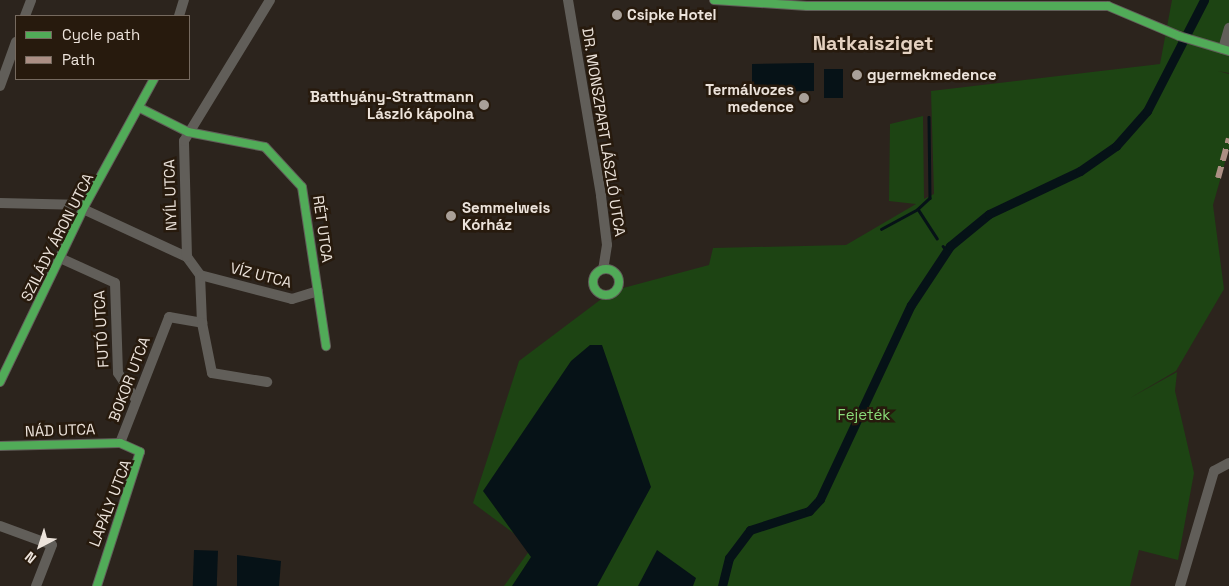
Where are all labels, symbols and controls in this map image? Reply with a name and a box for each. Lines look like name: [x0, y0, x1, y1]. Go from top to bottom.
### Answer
place label: Csipke Hotel: [627, 6, 717, 24]
marker: Csipke Hotel: [611, 9, 623, 21]
legend: [15, 15, 190, 80]
text: Cycle path: [62, 25, 140, 44]
street label: DR. MONSZPART LÁSZLÓ UTCA: [579, 26, 629, 238]
district label: Natkaisziget: [813, 31, 933, 55]
text: Path: [62, 50, 95, 69]
place label: gyermekmedence: [867, 66, 997, 84]
marker: gyermekmedence: [851, 69, 863, 81]
place label: Termálvozes medence: [705, 80, 794, 115]
place label: Batthyány-Strattmann László kápolna: [310, 87, 474, 122]
marker: Termálvozes medence: [798, 92, 810, 104]
marker: Batthyány-Strattmann László kápolna: [478, 99, 490, 111]
street label: NYÍL UTCA: [160, 159, 180, 231]
street label: SZILÁDY ÁRON UTCA: [17, 170, 97, 304]
street label: RÉT UTCA: [309, 194, 337, 264]
place label: Semmelweis Kórház: [462, 198, 550, 233]
marker: Semmelweis Kórház: [444, 209, 458, 223]
street label: VÍZ UTCA: [228, 259, 294, 291]
street label: FUTÓ UTCA: [90, 290, 112, 368]
street label: BOKOR UTCA: [105, 334, 153, 424]
park label: Fejeték: [838, 406, 890, 424]
street label: NÁD UTCA: [24, 420, 96, 440]
street label: LAPÁLY UTCA: [85, 457, 135, 549]
north arrow: [15, 521, 65, 571]
text: N: [21, 548, 40, 567]

